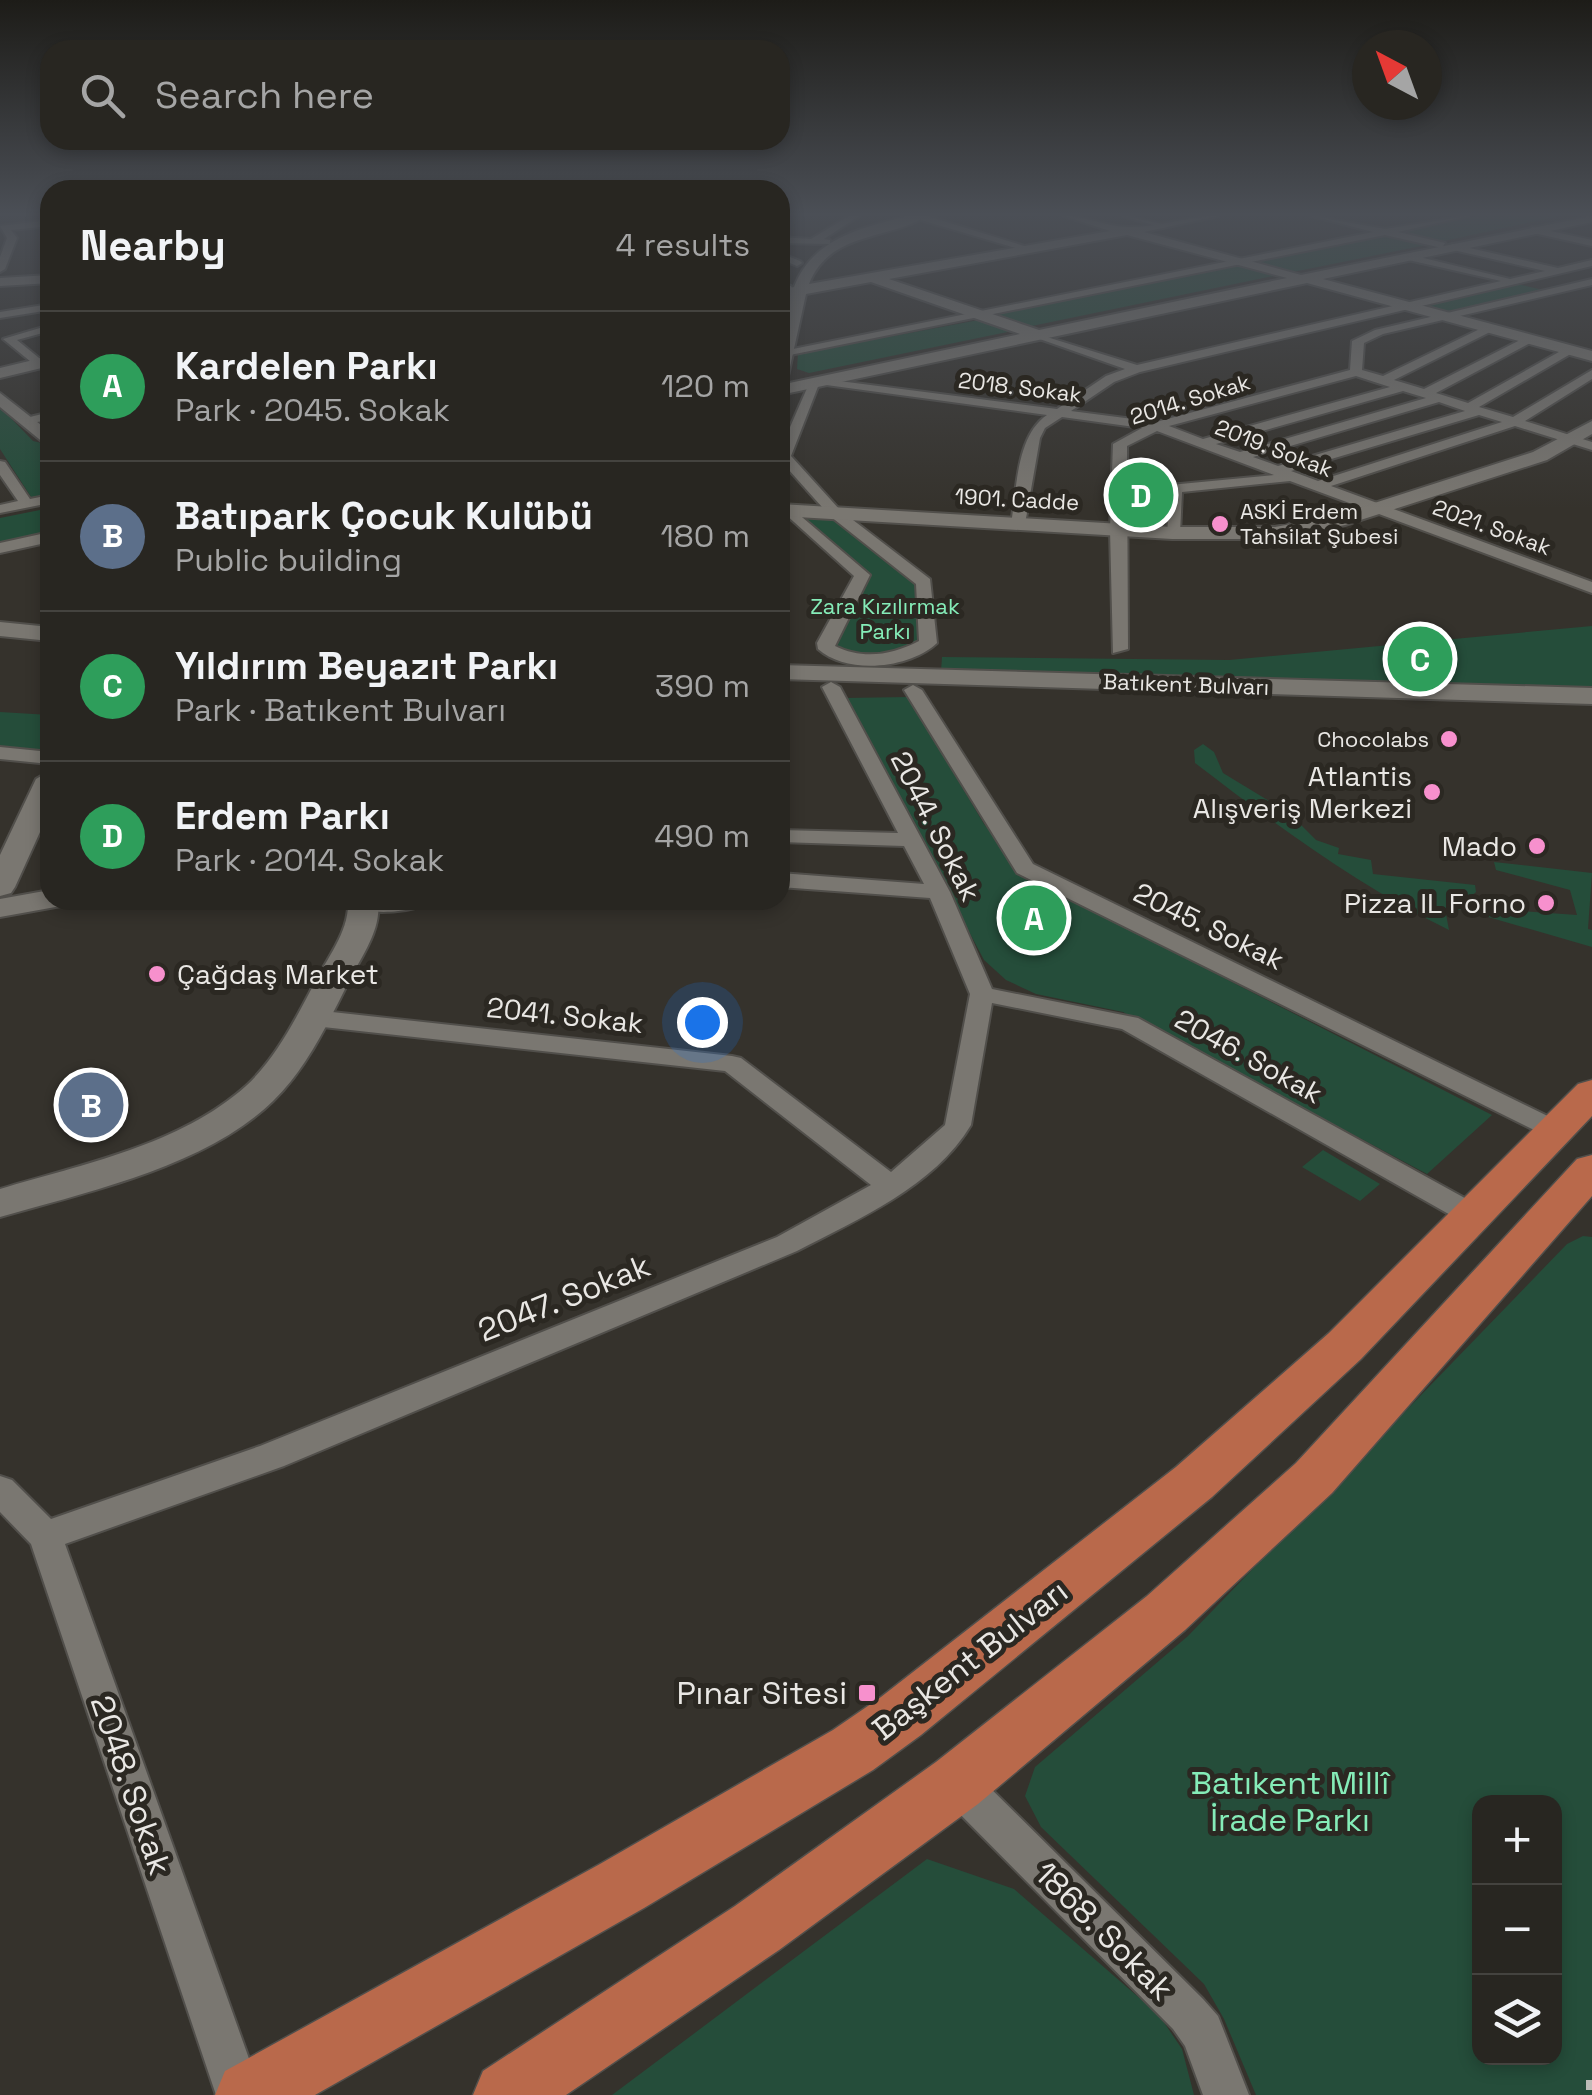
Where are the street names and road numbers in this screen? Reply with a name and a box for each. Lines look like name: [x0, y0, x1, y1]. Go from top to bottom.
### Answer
street label: 2018. Sokak: [957, 366, 1083, 408]
street label: 2014. Sokak: [1127, 367, 1254, 431]
street label: 2019. Sokak: [1211, 413, 1337, 483]
street label: 1901. Cadde: [954, 482, 1080, 516]
street label: 2021. Sokak: [1429, 493, 1555, 561]
street label: Batıkent Bulvarı: [1102, 667, 1270, 701]
street label: 2044. Sokak: [883, 745, 989, 907]
street label: 2045. Sokak: [1128, 874, 1290, 978]
street label: 2041. Sokak: [485, 989, 645, 1041]
street label: 2046. Sokak: [1169, 1001, 1329, 1111]
street label: 2047. Sokak: [472, 1245, 656, 1351]
street label: Başkent Bulvarı: [864, 1571, 1076, 1749]
street label: 2048. Sokak: [82, 1690, 180, 1880]
street label: 1868. Sokak: [1026, 1853, 1182, 2009]

